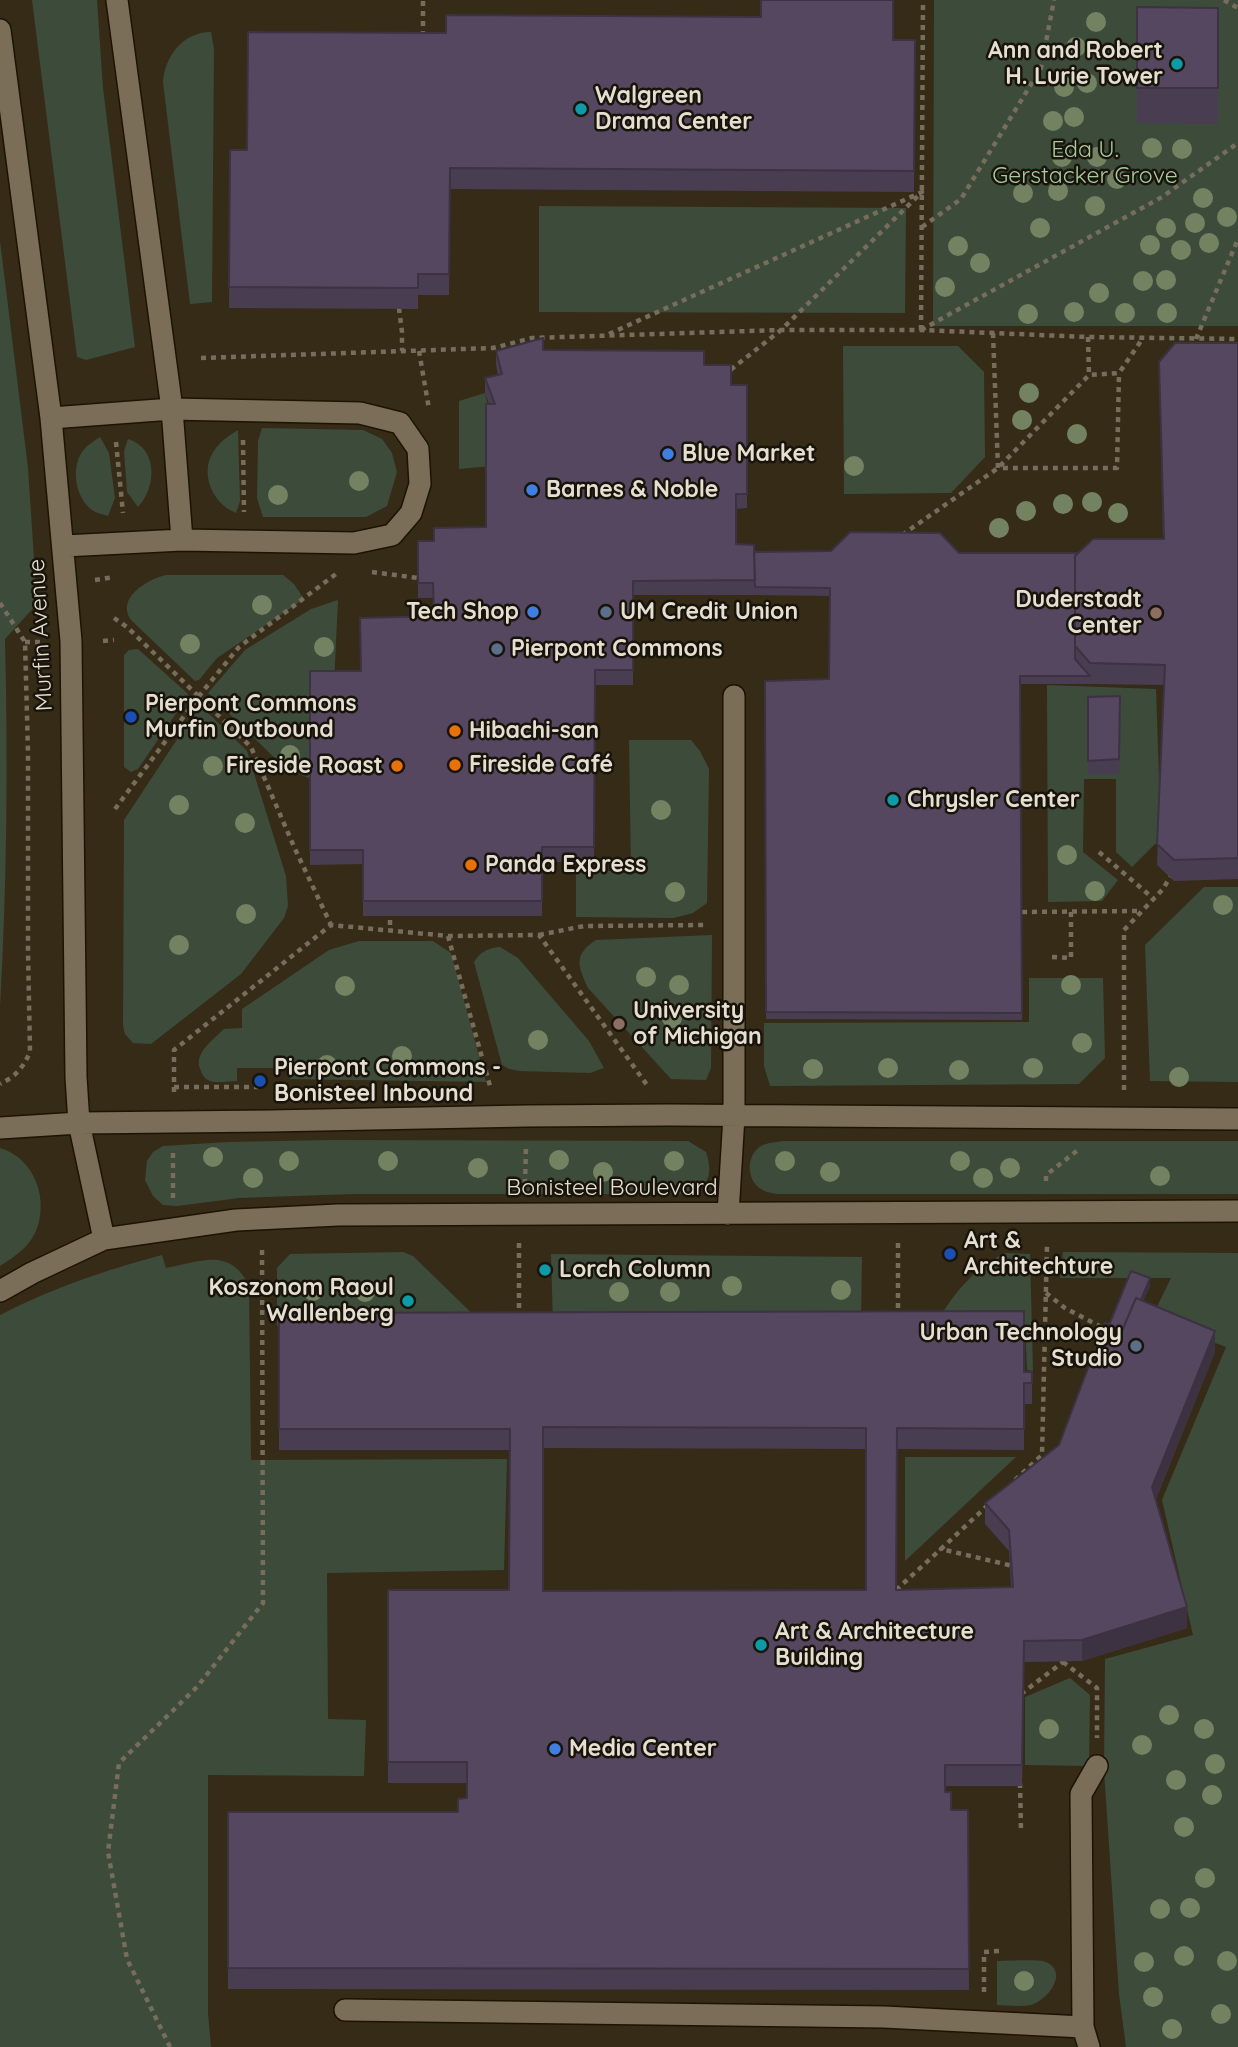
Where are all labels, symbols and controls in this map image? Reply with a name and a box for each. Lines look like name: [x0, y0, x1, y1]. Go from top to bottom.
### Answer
place label: Ann and Robert H. Lurie Tower: [988, 37, 1163, 91]
marker: Ann and Robert H. Lurie Tower: [1169, 56, 1185, 72]
place label: Walgreen Drama Center: [595, 82, 752, 136]
marker: Walgreen Drama Center: [573, 101, 589, 117]
park label: Eda U. Gerstacker Grove: [992, 136, 1178, 190]
place label: Blue Market: [682, 440, 815, 468]
marker: Blue Market: [660, 446, 676, 462]
place label: Barnes & Noble: [546, 476, 718, 504]
marker: Barnes & Noble: [524, 482, 540, 498]
street label: Murfin Avenue: [23, 558, 59, 712]
place label: Duderstadt Center: [1015, 586, 1142, 640]
place label: Tech Shop: [406, 598, 519, 626]
place label: UM Credit Union: [620, 598, 798, 626]
marker: Tech Shop: [525, 604, 541, 620]
marker: UM Credit Union: [598, 604, 614, 620]
marker: Duderstadt Center: [1148, 605, 1164, 621]
place label: Pierpont Commons: [511, 635, 723, 663]
marker: Pierpont Commons: [489, 641, 505, 657]
place label: Pierpont Commons Murfin Outbound: [145, 690, 357, 744]
marker: Pierpont Commons Murfin Outbound: [123, 709, 139, 725]
place label: Hibachi-san: [469, 717, 599, 745]
marker: Hibachi-san: [447, 723, 463, 739]
place label: Fireside Café: [469, 751, 613, 779]
place label: Fireside Roast: [226, 752, 383, 780]
marker: Fireside Café: [447, 757, 463, 773]
marker: Fireside Roast: [389, 758, 405, 774]
place label: Chrysler Center: [907, 786, 1080, 814]
marker: Chrysler Center: [885, 792, 901, 808]
place label: Panda Express: [485, 851, 646, 879]
marker: Panda Express: [463, 857, 479, 873]
place label: University of Michigan: [633, 997, 762, 1051]
marker: University of Michigan: [611, 1016, 627, 1032]
place label: Pierpont Commons - Bonisteel Inbound: [274, 1054, 501, 1108]
marker: Pierpont Commons - Bonisteel Inbound: [252, 1073, 268, 1089]
street label: Bonisteel Boulevard: [506, 1174, 718, 1202]
place label: Art & Architechture: [964, 1227, 1113, 1281]
marker: Art & Architechture: [942, 1246, 958, 1262]
place label: Lorch Column: [559, 1256, 711, 1284]
marker: Lorch Column: [537, 1262, 553, 1278]
place label: Koszonom Raoul Wallenberg: [209, 1274, 394, 1328]
marker: Koszonom Raoul Wallenberg: [400, 1293, 416, 1309]
place label: Urban Technology Studio: [920, 1319, 1122, 1373]
marker: Urban Technology Studio: [1128, 1338, 1144, 1354]
place label: Art & Architecture Building: [775, 1618, 974, 1672]
marker: Art & Architecture Building: [753, 1637, 769, 1653]
place label: Media Center: [569, 1735, 717, 1763]
marker: Media Center: [547, 1741, 563, 1757]

